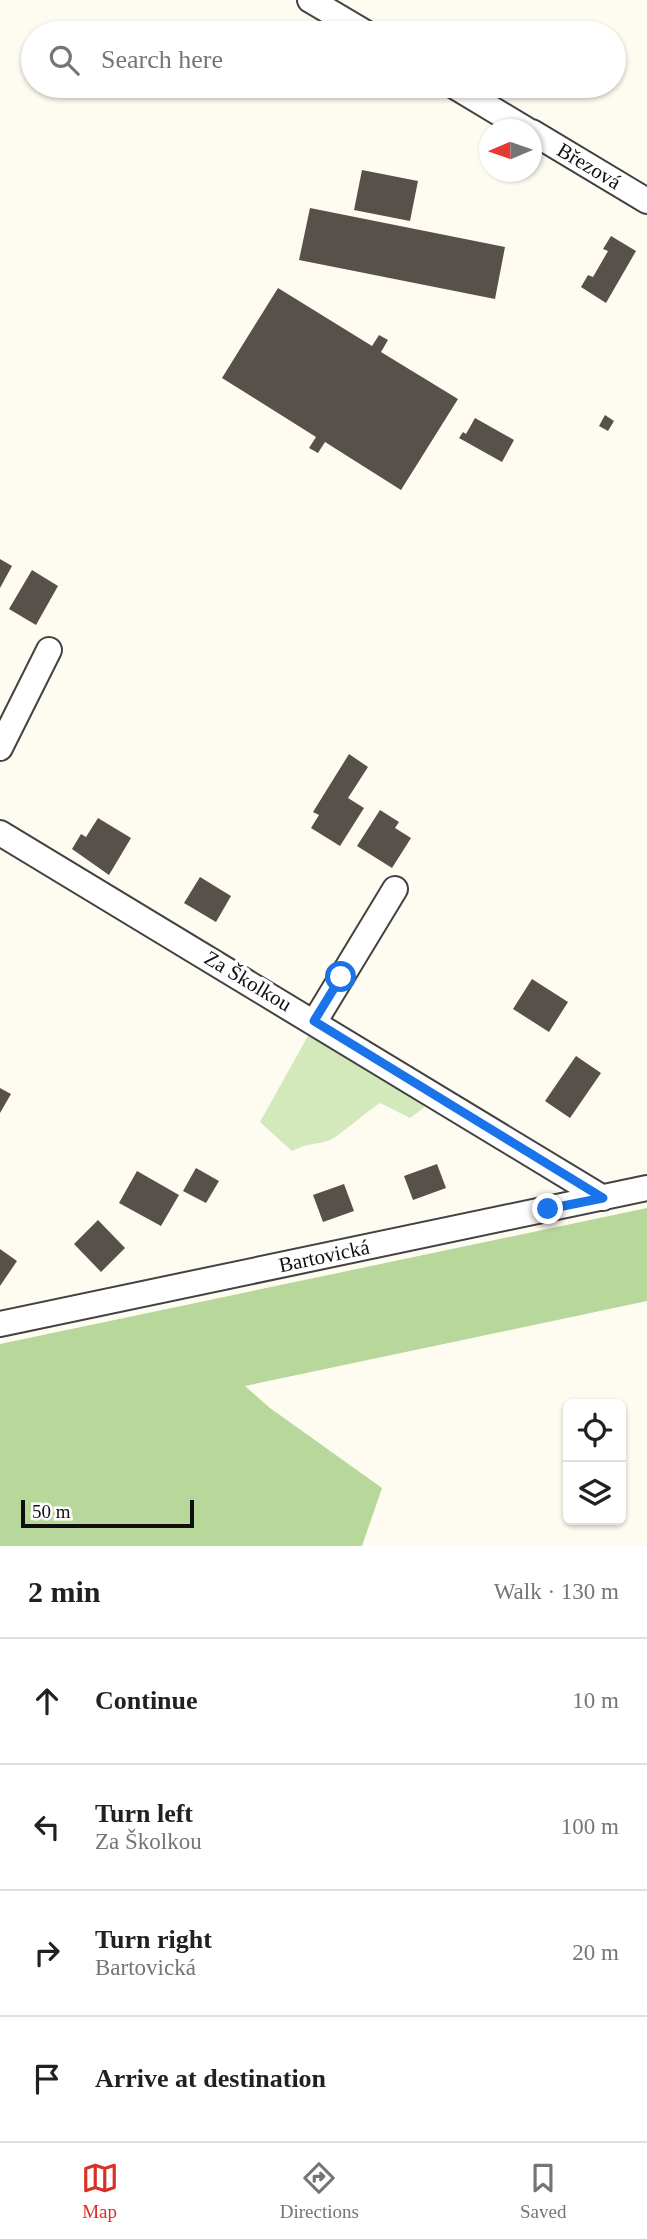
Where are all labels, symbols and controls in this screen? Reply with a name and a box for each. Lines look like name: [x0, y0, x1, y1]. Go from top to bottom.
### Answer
search box: [21, 21, 626, 98]
icon: search: [45, 41, 83, 79]
text: Search here: [101, 45, 223, 74]
north arrow: [479, 119, 542, 182]
street label: Březová: [553, 138, 626, 195]
street label: Za Školkou: [200, 946, 296, 1017]
route start: [325, 961, 356, 992]
route end: [532, 1193, 563, 1224]
street label: Bartovická: [276, 1235, 372, 1277]
map controls: [563, 1399, 626, 1525]
button: locate: [563, 1399, 626, 1462]
button: layers: [563, 1462, 626, 1525]
scale bar: [21, 1497, 194, 1529]
text: 50 m: [32, 1501, 71, 1522]
text: 2 min: [28, 1575, 101, 1608]
text: Walk · 130 m: [494, 1579, 619, 1604]
icon: ahead: [28, 1682, 66, 1720]
text: Continue: [95, 1686, 198, 1715]
text: 10 m: [572, 1688, 619, 1713]
text: Turn left: [95, 1799, 193, 1828]
icon: left: [28, 1808, 66, 1846]
text: 100 m: [561, 1814, 619, 1839]
text: Za Školkou: [95, 1829, 202, 1854]
text: Turn right: [95, 1925, 212, 1954]
icon: right: [28, 1934, 66, 1972]
text: 20 m: [572, 1940, 619, 1965]
text: Bartovická: [95, 1955, 196, 1980]
icon: arrive: [28, 2060, 66, 2098]
text: Arrive at destination: [95, 2064, 326, 2093]
tab: Map: [81, 2159, 119, 2223]
tab: Directions: [280, 2159, 359, 2223]
tab: Saved: [520, 2159, 566, 2223]

